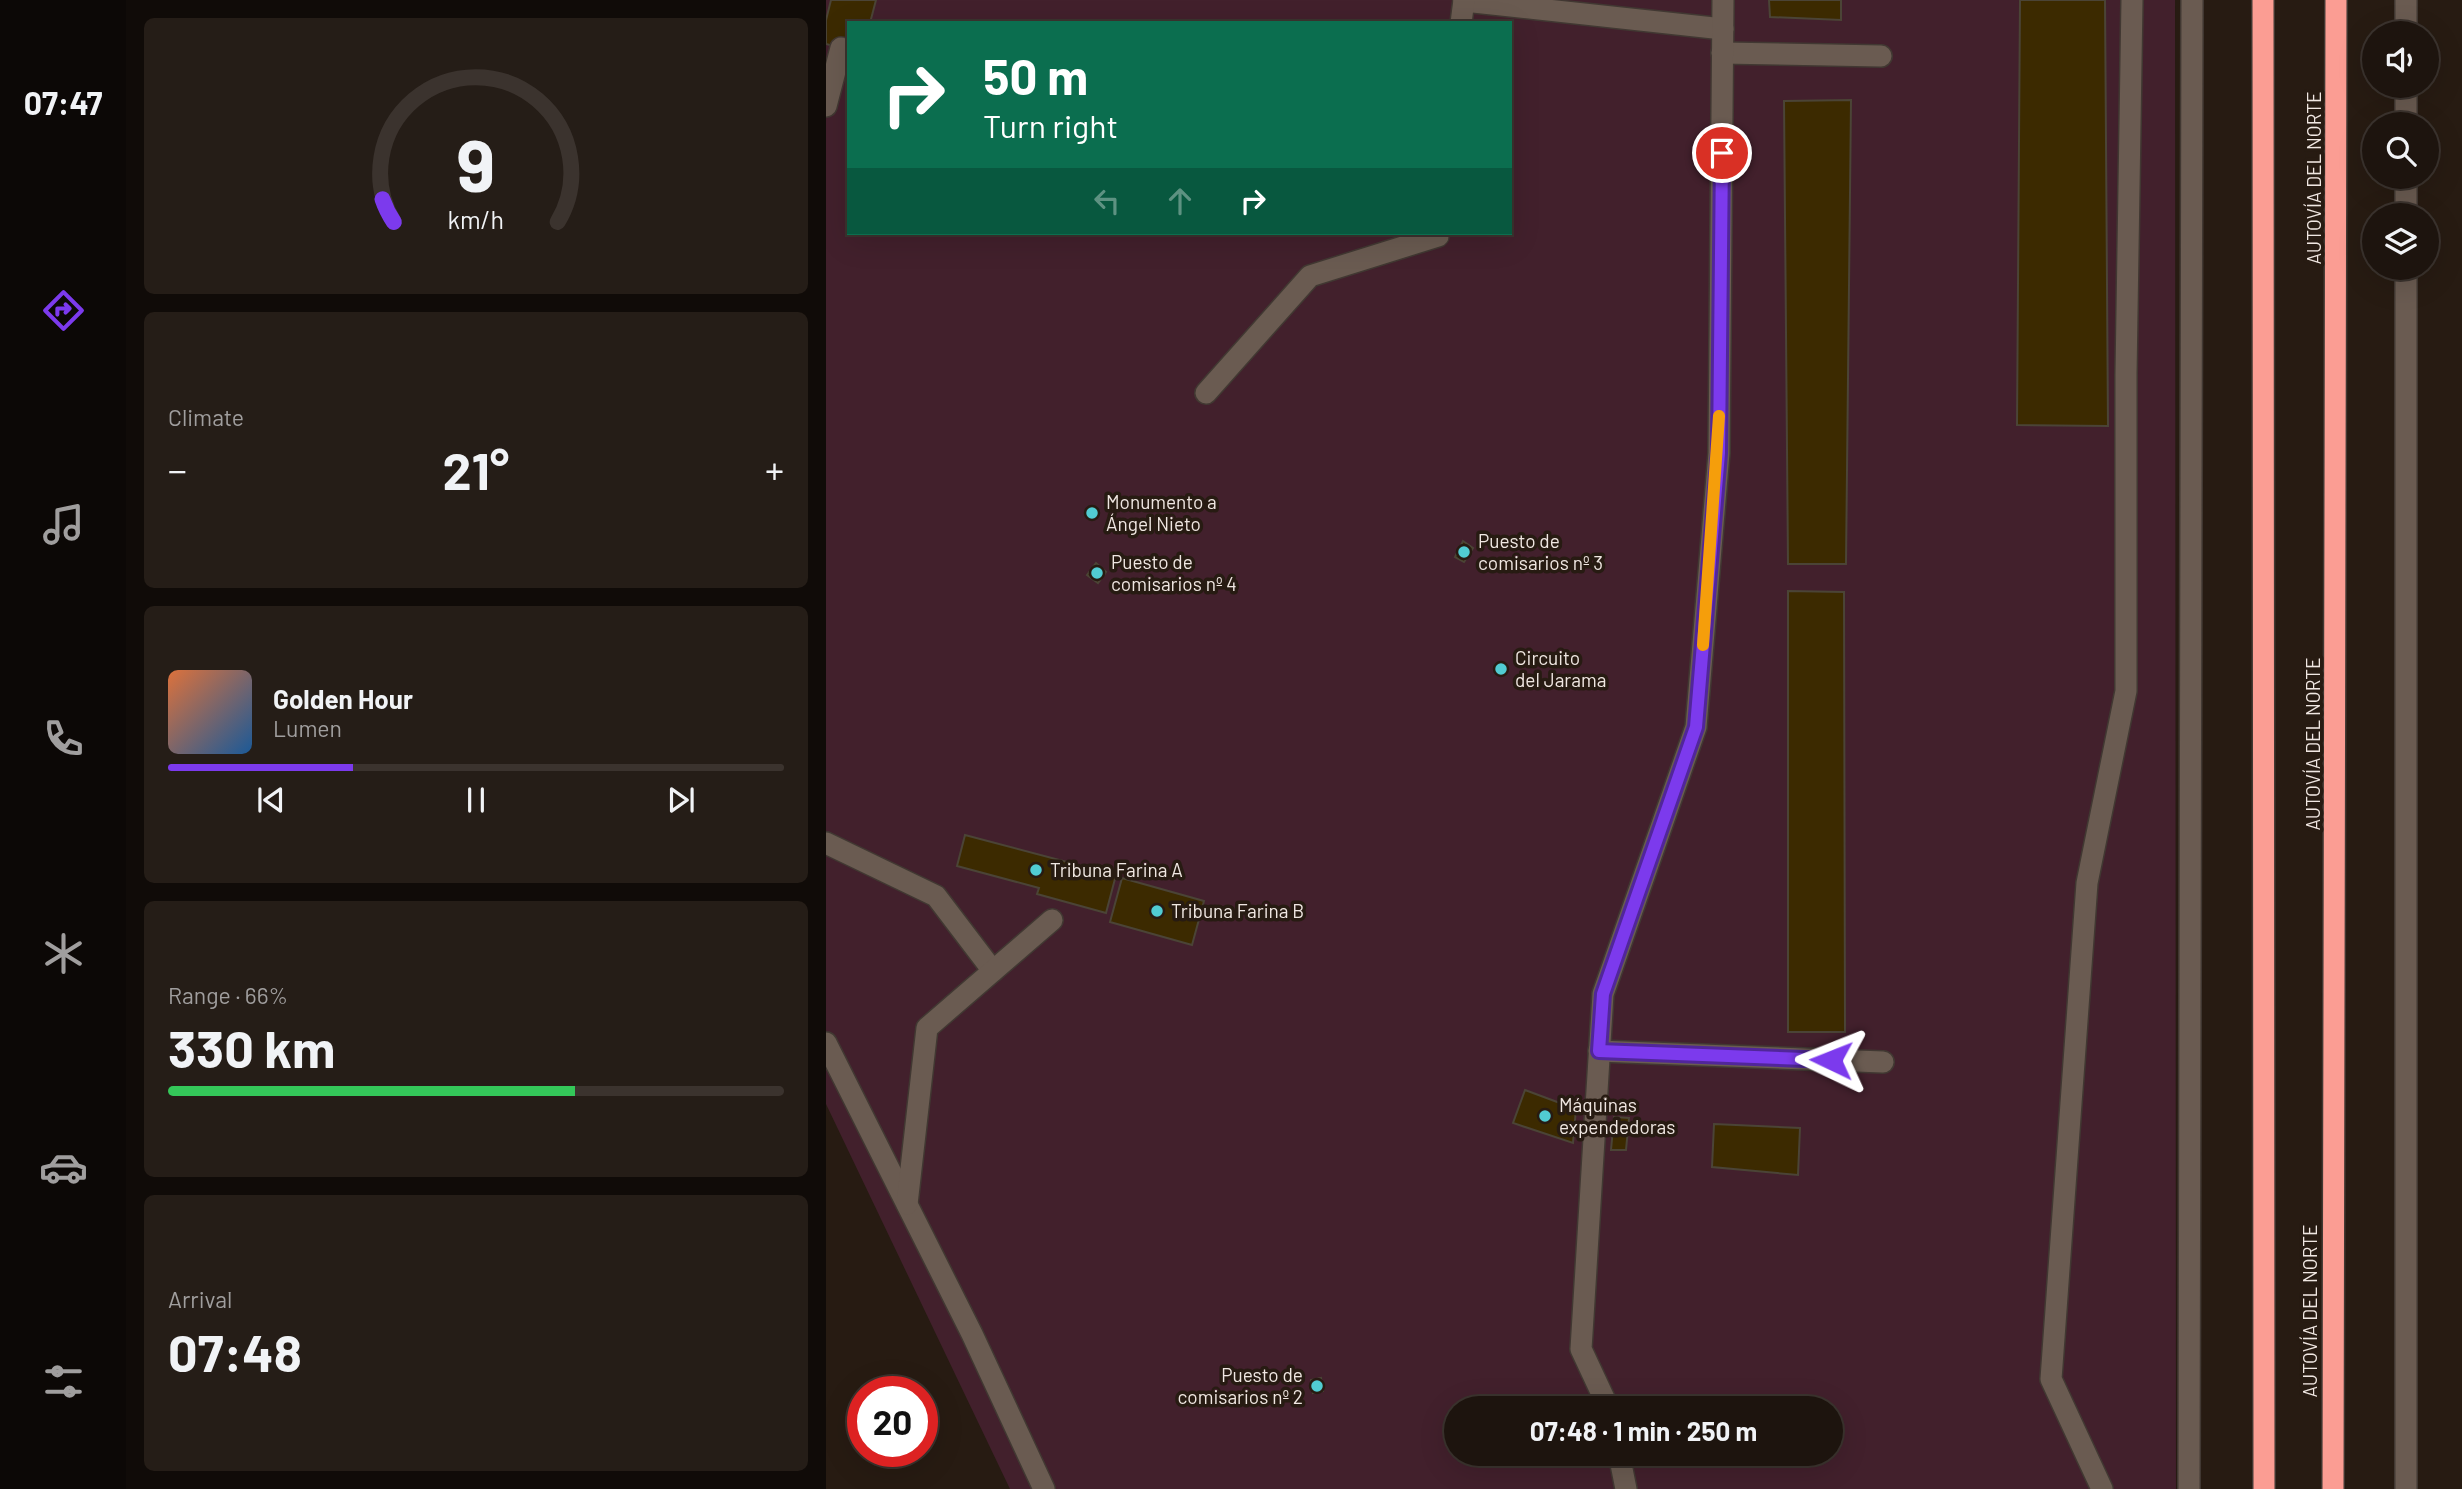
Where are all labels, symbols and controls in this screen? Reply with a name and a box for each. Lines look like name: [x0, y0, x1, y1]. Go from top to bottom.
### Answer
map controls: [2362, 21, 2439, 280]
button: sound: [2362, 21, 2439, 98]
text: 50 m: [983, 46, 1088, 105]
icon: right: [868, 49, 959, 140]
text: 07:47: [24, 83, 102, 121]
street label: AUTOVÍA DEL NORTE: [2302, 91, 2325, 265]
text: Turn right: [983, 106, 1118, 144]
button: search: [2362, 112, 2439, 189]
text: 9: [457, 119, 495, 207]
pin: [1692, 123, 1752, 183]
icon: arrive: [1703, 134, 1741, 172]
icon: left: [1088, 182, 1126, 220]
icon: ahead: [1161, 182, 1199, 220]
icon: right: [1234, 182, 1272, 220]
button: layers: [2362, 203, 2439, 280]
text: km/h: [448, 204, 504, 234]
icon: directions: [39, 286, 88, 335]
text: Climate: [168, 403, 244, 431]
text: 21°: [443, 438, 509, 500]
text: −: [168, 446, 187, 492]
text: +: [765, 446, 784, 492]
place label: Monumento a Ángel Nieto: [1106, 490, 1217, 535]
icon: music: [39, 500, 88, 549]
marker: Monumento a Ángel Nieto: [1084, 505, 1100, 521]
place label: Puesto de comisarios nº 3: [1478, 529, 1603, 574]
marker: Puesto de comisarios nº 3: [1456, 544, 1472, 560]
place label: Puesto de comisarios nº 4: [1111, 550, 1237, 595]
marker: Puesto de comisarios nº 4: [1089, 565, 1105, 581]
place label: Circuito del Jarama: [1515, 646, 1606, 691]
street label: AUTOVÍA DEL NORTE: [2301, 657, 2324, 831]
marker: Circuito del Jarama: [1493, 661, 1509, 677]
text: Golden Hour: [273, 683, 413, 714]
icon: phone: [39, 714, 88, 763]
text: Lumen: [273, 714, 342, 742]
icon: previous: [252, 781, 290, 819]
icon: pause: [457, 781, 495, 819]
icon: next: [662, 781, 700, 819]
place label: Tribuna Farina A: [1050, 858, 1183, 881]
marker: Tribuna Farina A: [1028, 862, 1044, 878]
place label: Tribuna Farina B: [1171, 899, 1304, 922]
marker: Tribuna Farina B: [1149, 903, 1165, 919]
icon: climate: [39, 929, 88, 978]
text: Range · 66%: [168, 981, 288, 1009]
text: 330 km: [168, 1016, 335, 1078]
position arrow: [1794, 1023, 1868, 1097]
place label: Máquinas expendedoras: [1559, 1093, 1675, 1138]
marker: Máquinas expendedoras: [1537, 1108, 1553, 1124]
icon: car: [39, 1143, 88, 1192]
street label: AUTOVÍA DEL NORTE: [2298, 1224, 2321, 1398]
text: Arrival: [168, 1285, 232, 1313]
text: 07:48: [168, 1320, 302, 1382]
icon: filters: [39, 1357, 88, 1406]
place label: Puesto de comisarios nº 2: [1178, 1363, 1303, 1408]
speed limit sign: 20: [847, 1376, 938, 1467]
marker: Puesto de comisarios nº 2: [1309, 1378, 1325, 1394]
text: 07:48 · 1 min · 250 m: [1530, 1415, 1757, 1446]

